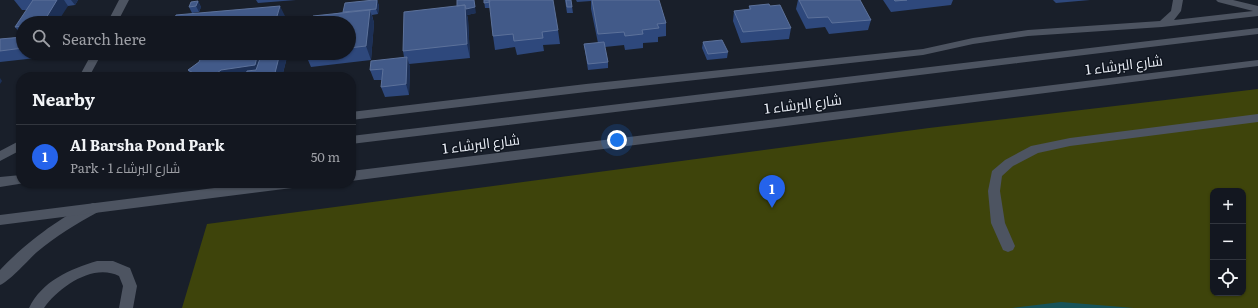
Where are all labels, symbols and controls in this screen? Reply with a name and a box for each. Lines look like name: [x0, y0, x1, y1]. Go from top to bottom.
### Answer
search box: [16, 16, 356, 60]
icon: search: [30, 27, 52, 49]
text: Search here: [62, 27, 146, 50]
street label: شارع البرشاء 1: [1084, 49, 1164, 79]
text: Nearby: [32, 86, 95, 111]
street label: شارع البرشاء 1: [763, 88, 843, 118]
street label: شارع البرشاء 1: [441, 128, 521, 158]
your location: [607, 130, 627, 150]
text: Al Barsha Pond Park: [70, 133, 225, 156]
text: 1: [42, 147, 48, 166]
text: 50 m: [311, 147, 340, 166]
text: Park · شارع البرشاء 1: [70, 158, 180, 177]
pin: 1: [759, 175, 785, 208]
map controls: [1210, 188, 1246, 296]
button: +: [1210, 188, 1246, 224]
button: −: [1210, 224, 1246, 260]
button: locate: [1210, 260, 1246, 296]

